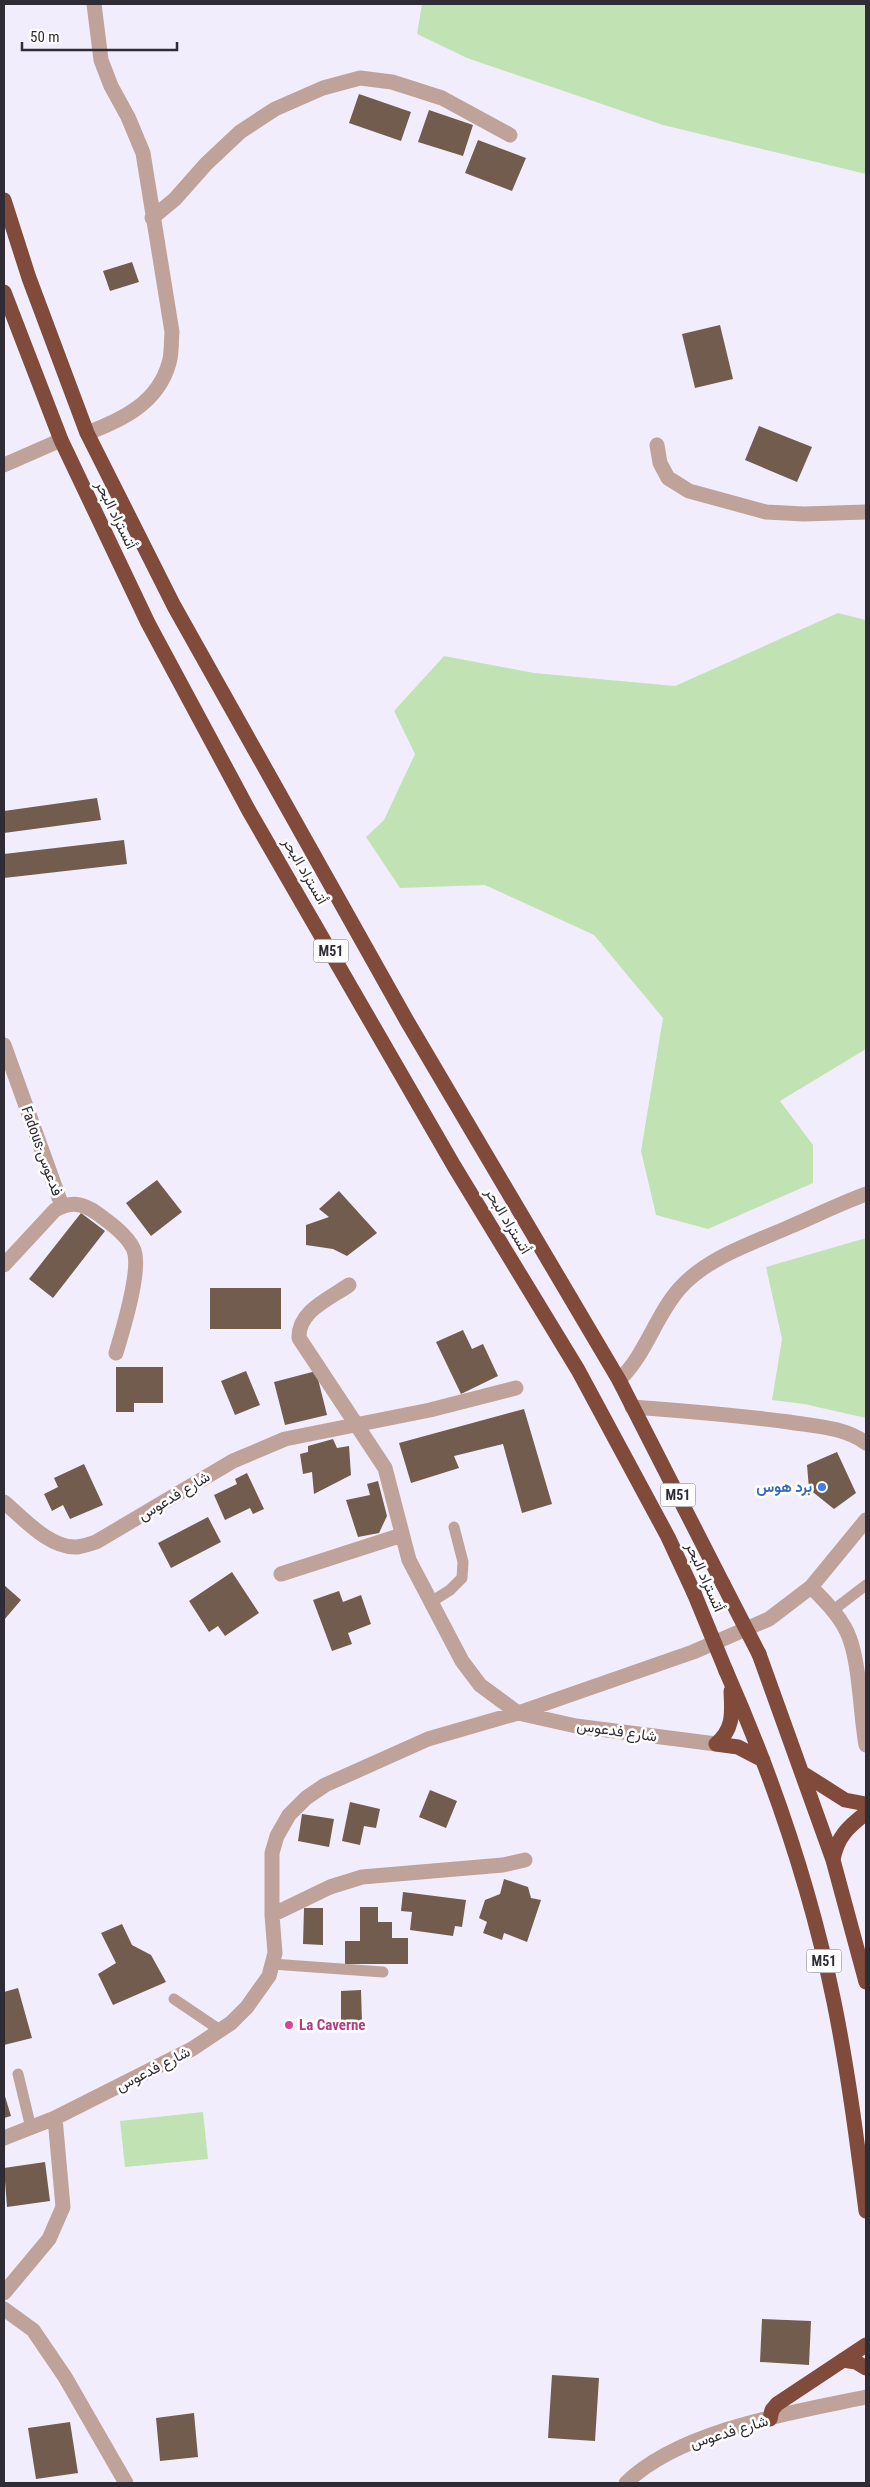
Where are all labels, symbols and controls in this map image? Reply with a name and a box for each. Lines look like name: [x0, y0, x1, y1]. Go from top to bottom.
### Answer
scale bar: [22, 20, 178, 52]
text: 50 m: [30, 28, 60, 46]
street label: أتستراد البحر: [91, 477, 141, 553]
street label: أتستراد البحر: [278, 834, 332, 908]
road number: M51: [314, 939, 348, 962]
street label: Fadous-فدعوس: [17, 1104, 67, 1199]
street label: أتستراد البحر: [481, 1184, 535, 1258]
street label: شارع فدعوس: [135, 1467, 214, 1526]
place label: برد هوس: [756, 1478, 812, 1496]
marker: برد هوس: [816, 1481, 828, 1493]
road number: M51: [660, 1484, 696, 1506]
street label: أتستراد البحر: [681, 1539, 728, 1615]
street label: شارع فدعوس: [576, 1716, 658, 1748]
road number: M51: [806, 1950, 842, 1972]
place label: La Caverne: [299, 2016, 366, 2034]
marker: La Caverne: [283, 2019, 295, 2031]
street label: شارع فدعوس: [113, 2043, 194, 2097]
street label: شارع فدعوس: [688, 2412, 771, 2454]

